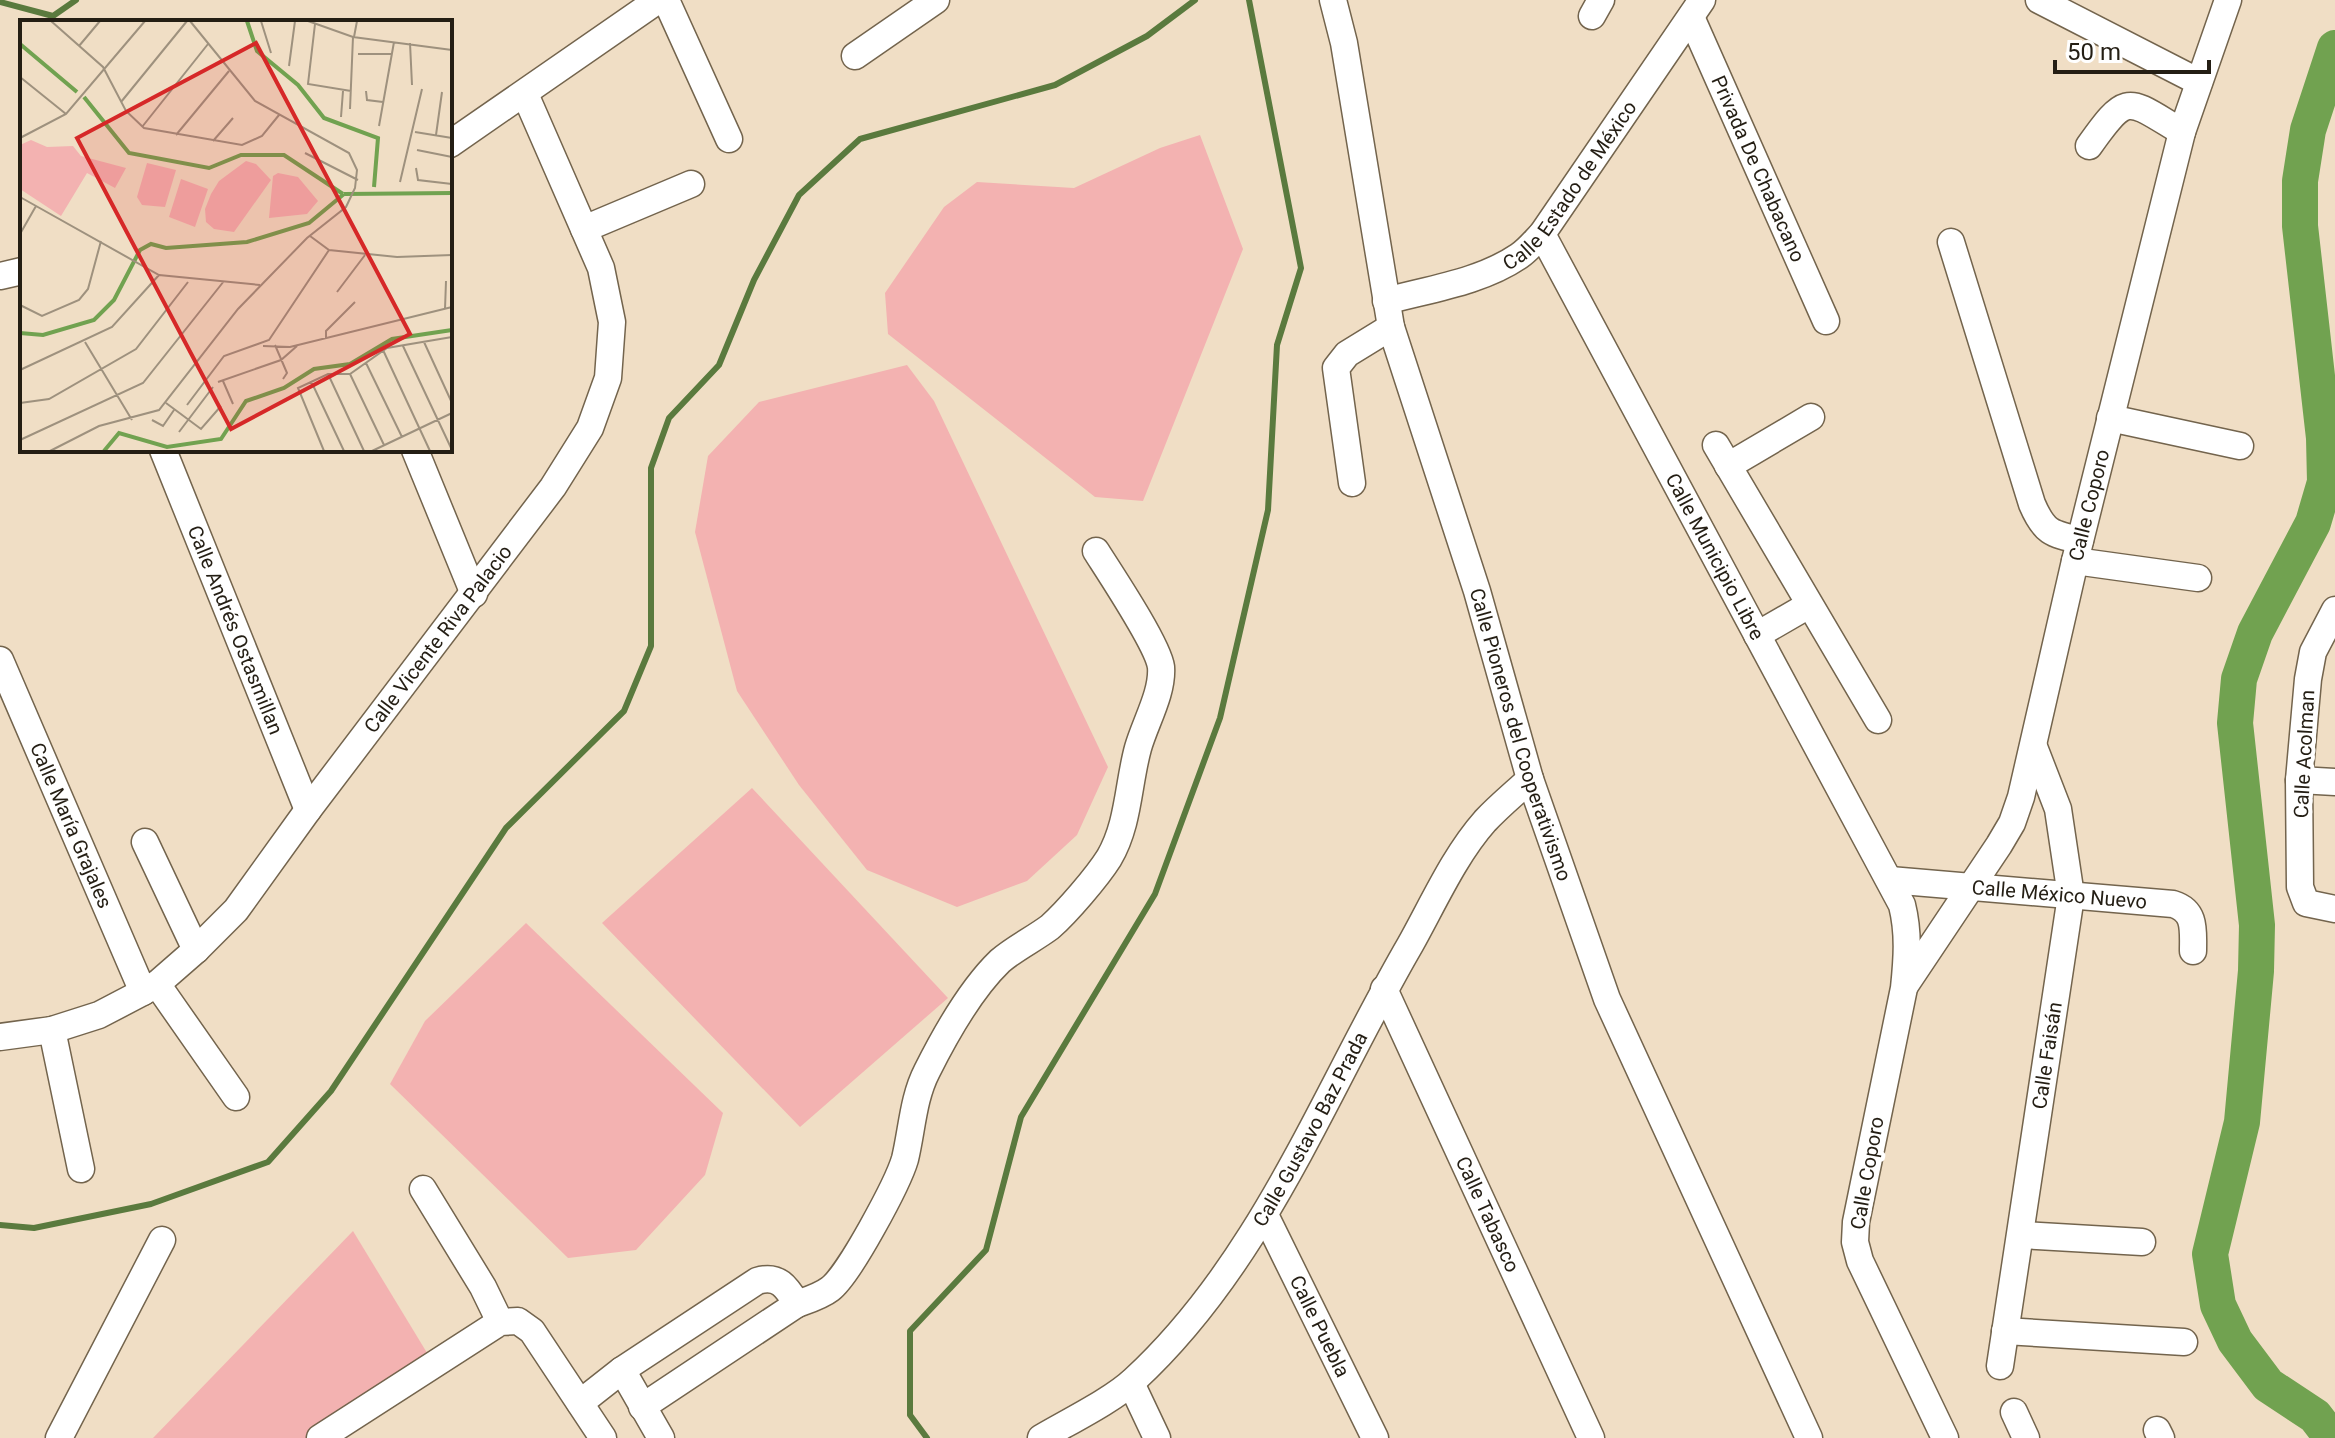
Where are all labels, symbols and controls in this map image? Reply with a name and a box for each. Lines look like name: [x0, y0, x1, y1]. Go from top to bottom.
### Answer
inset map: [20, 20, 452, 452]
scale bar: [2055, 24, 2209, 74]
text: 50 m: [2067, 38, 2121, 66]
street label: Privada De Chabacano: [1707, 72, 1810, 266]
street label: Calle Estado de México: [1498, 96, 1642, 275]
street label: Calle Coporo: [2063, 447, 2114, 563]
street label: Calle Municipio Libre: [1661, 469, 1769, 644]
street label: Calle Andrés Ostasmillan: [183, 522, 288, 738]
street label: Calle Vicente Riva Palacio: [359, 540, 517, 738]
street label: Calle Pioneros del Cooperativismo: [1465, 585, 1577, 884]
street label: Calle Acolman: [2289, 689, 2319, 819]
street label: Calle María Grajales: [25, 739, 117, 912]
street label: Calle México Nuevo: [1971, 875, 2148, 914]
street label: Calle Faisán: [2027, 1000, 2067, 1111]
street label: Calle Gustavo Baz Prada: [1248, 1028, 1372, 1231]
street label: Calle Coporo: [1845, 1115, 1889, 1231]
street label: Calle Tabasco: [1451, 1152, 1525, 1276]
street label: Calle Puebla: [1285, 1271, 1355, 1381]

